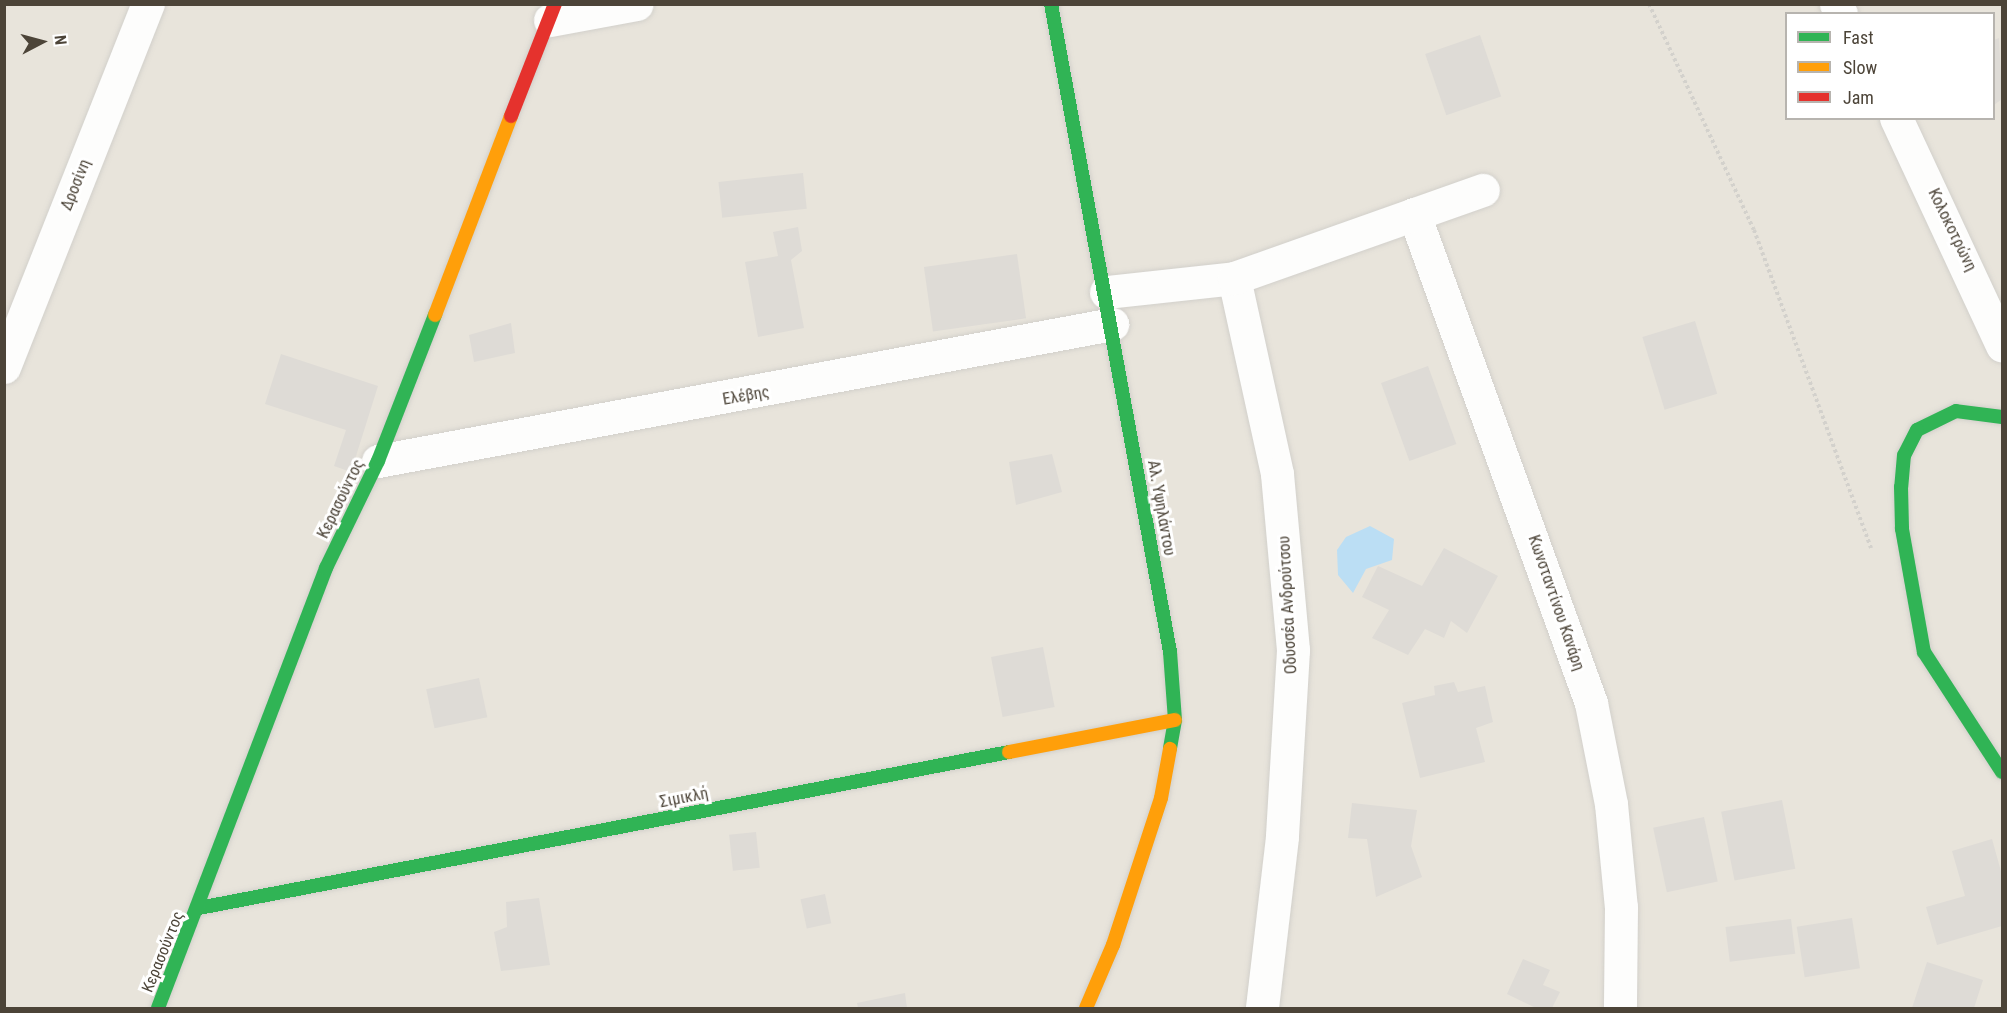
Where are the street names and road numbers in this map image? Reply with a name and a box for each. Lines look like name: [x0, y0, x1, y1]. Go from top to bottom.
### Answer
street label: Δροσίνη: [57, 157, 95, 213]
street label: Κολοκοτρώνη: [1924, 186, 1980, 274]
street label: Ελέβης: [721, 382, 771, 410]
street label: Κερασούντος: [314, 456, 368, 542]
street label: Αλ. Υψηλάντου: [1143, 459, 1179, 557]
street label: Κωνσταντίνου Κανάρη: [1524, 533, 1588, 673]
street label: Οδυσσέα Ανδρούτσου: [1275, 535, 1301, 675]
street label: Σιμικλή: [658, 784, 710, 812]
street label: Κερασούντος: [138, 909, 188, 995]

